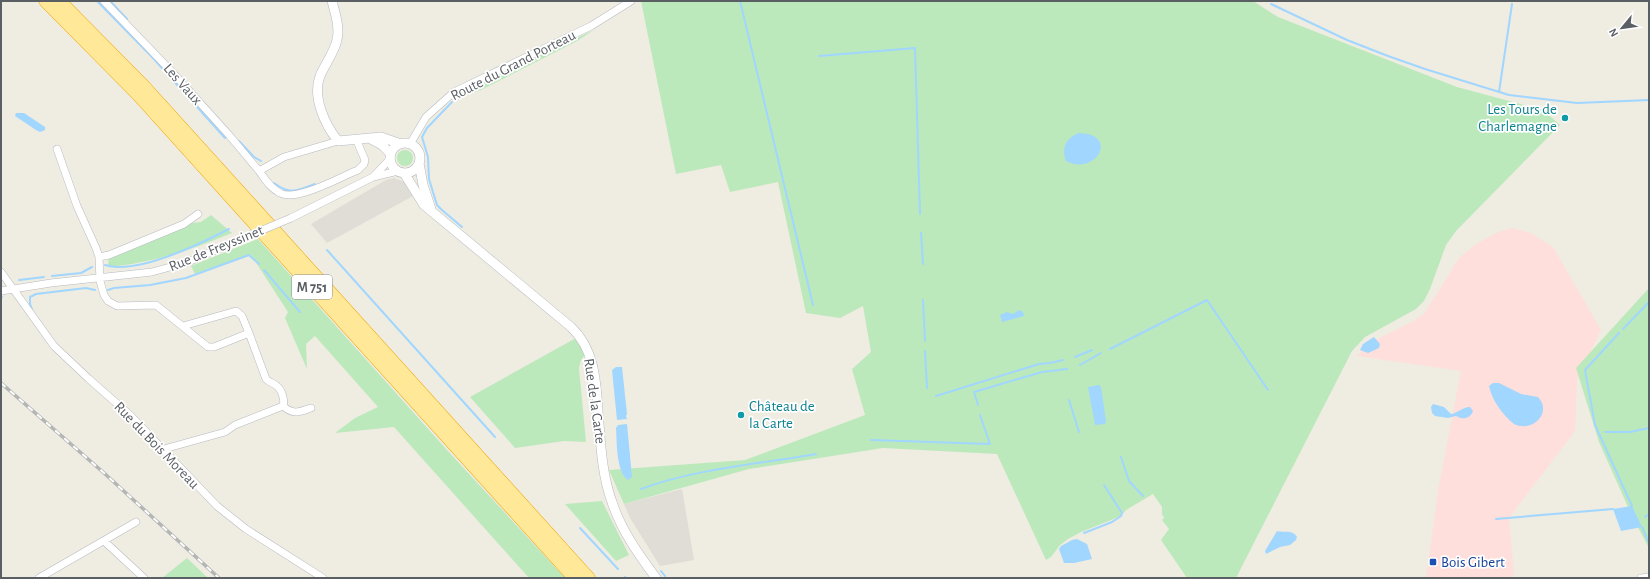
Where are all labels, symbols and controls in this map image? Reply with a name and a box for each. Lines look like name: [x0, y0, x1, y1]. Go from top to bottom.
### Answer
north arrow: [1602, 8, 1642, 48]
street label: Route du Grand Porteau: [448, 27, 578, 103]
text: N: [1607, 27, 1620, 39]
street label: Les Vaux: [160, 61, 205, 108]
place label: Les Tours de Charlemagne: [1478, 102, 1557, 134]
marker: Les Tours de Charlemagne: [1560, 113, 1570, 123]
street label: Rue de Freyssinet: [167, 223, 266, 274]
road number: M 751: [292, 275, 332, 299]
street label: Rue de la Carte: [581, 357, 608, 445]
street label: Rue du Bois Moreau: [111, 399, 202, 492]
place label: Château de la Carte: [749, 399, 815, 431]
marker: Château de la Carte: [736, 410, 746, 420]
place label: Bois Gibert: [1441, 555, 1505, 570]
marker: Bois Gibert: [1428, 557, 1438, 567]

